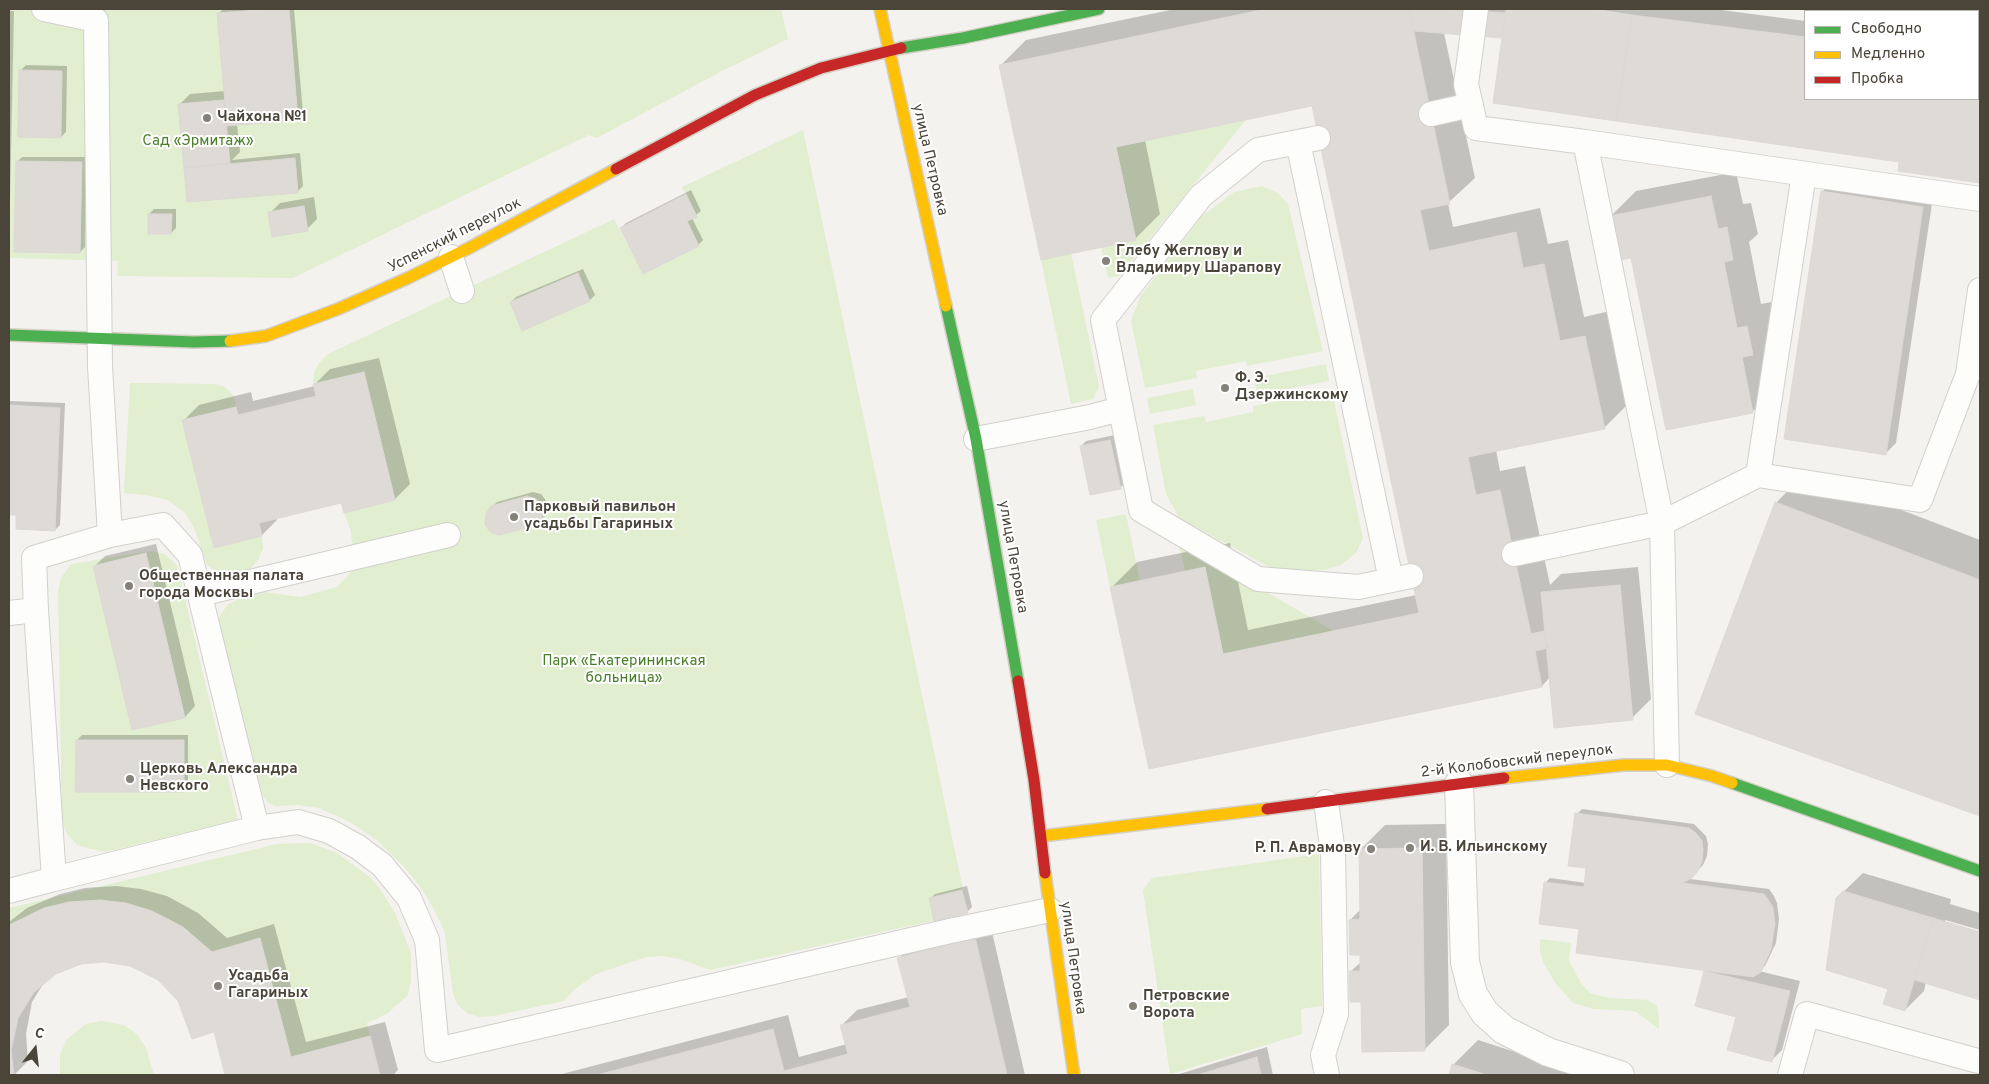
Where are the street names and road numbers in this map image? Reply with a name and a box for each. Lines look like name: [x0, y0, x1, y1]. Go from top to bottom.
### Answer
street label: улица Петровка: [907, 102, 951, 218]
street label: Успенский переулок: [385, 195, 525, 277]
street label: улица Петровка: [993, 499, 1031, 615]
street label: 2-й Колобовский переулок: [1420, 741, 1614, 783]
street label: улица Петровка: [1055, 900, 1089, 1016]

